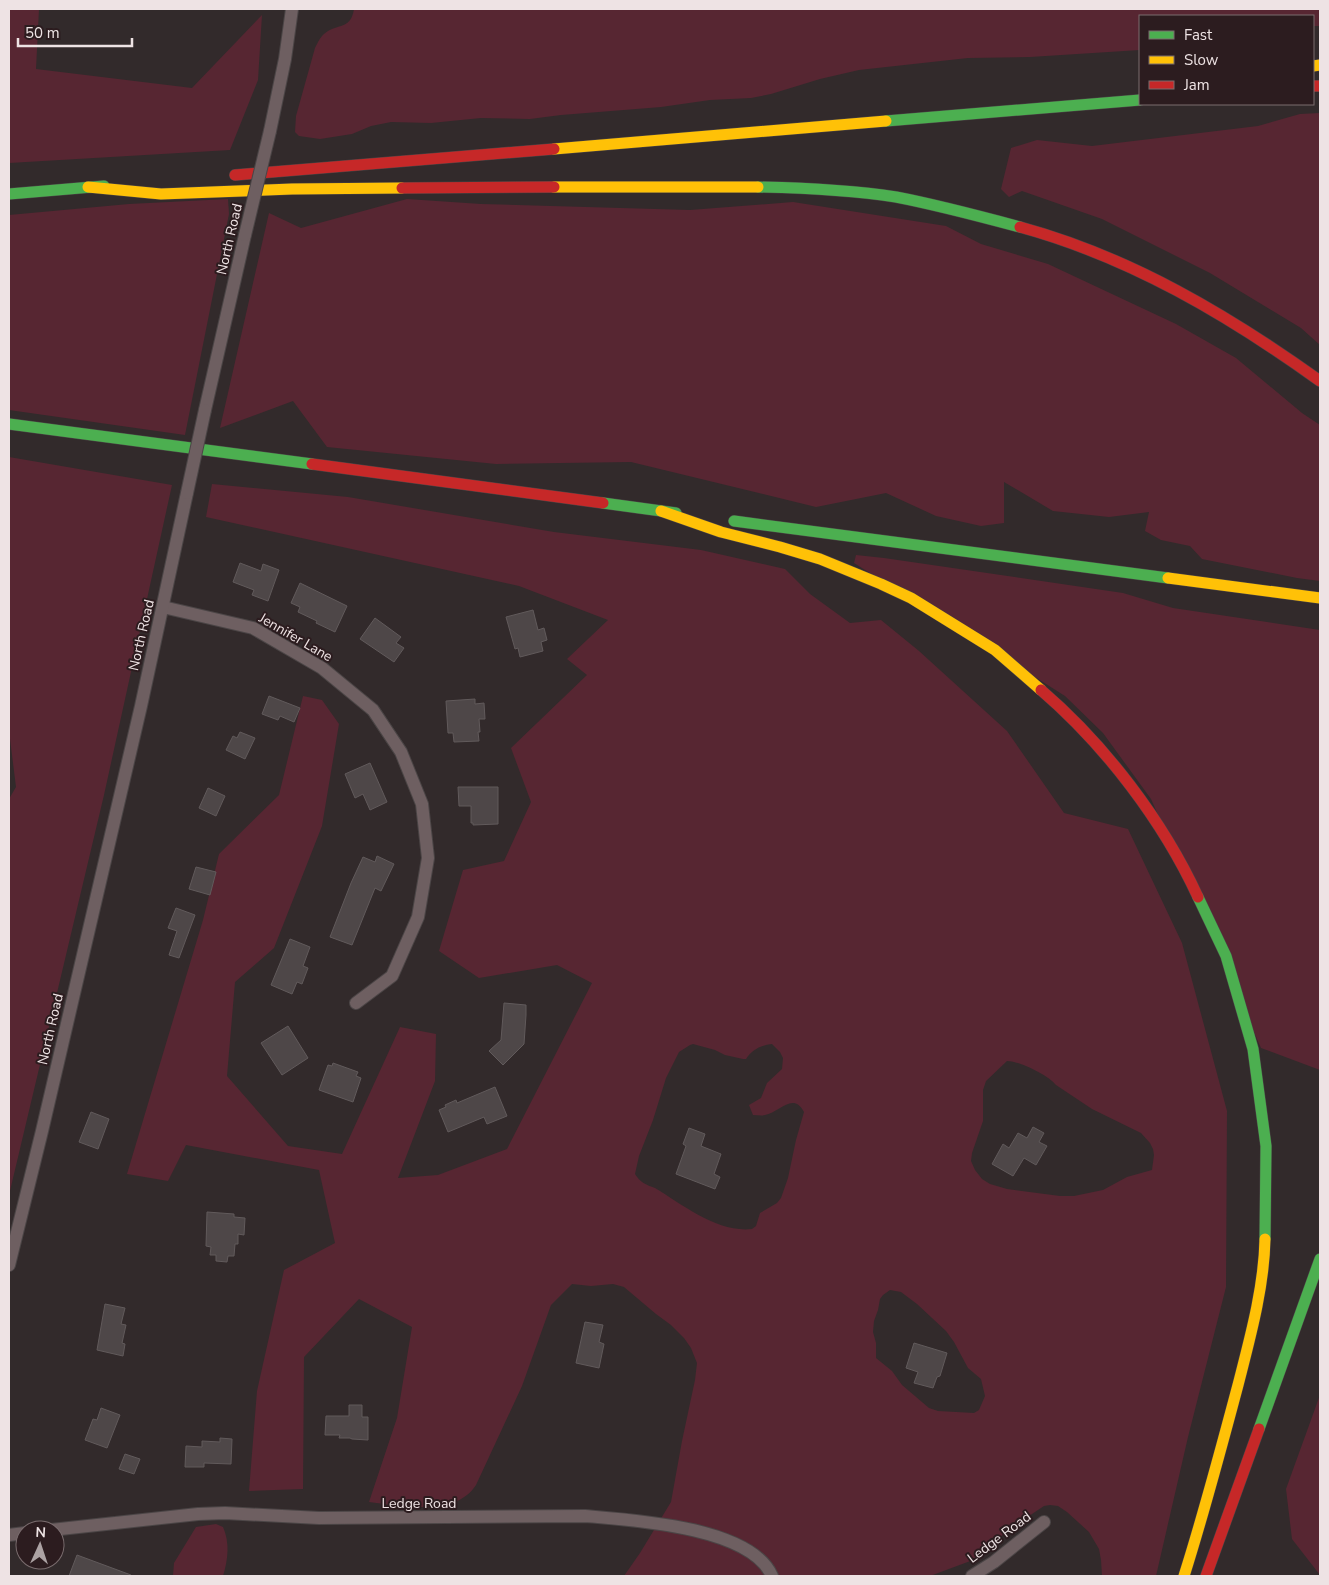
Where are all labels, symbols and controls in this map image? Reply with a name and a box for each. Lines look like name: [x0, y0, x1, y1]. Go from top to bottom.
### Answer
scale bar: [18, 15, 131, 47]
legend: [1139, 15, 1314, 105]
text: 50 m: [25, 23, 60, 43]
text: Fast: [1184, 25, 1213, 45]
text: Slow: [1184, 50, 1219, 70]
text: Jam: [1183, 75, 1210, 95]
street label: North Road: [212, 202, 247, 277]
street label: North Road: [124, 598, 159, 673]
street label: Jennifer Lane: [255, 608, 336, 666]
street label: North Road: [33, 992, 68, 1067]
street label: Ledge Road: [382, 1494, 456, 1513]
street label: Ledge Road: [964, 1507, 1035, 1568]
north arrow: [15, 1520, 65, 1570]
text: N: [35, 1523, 46, 1542]

